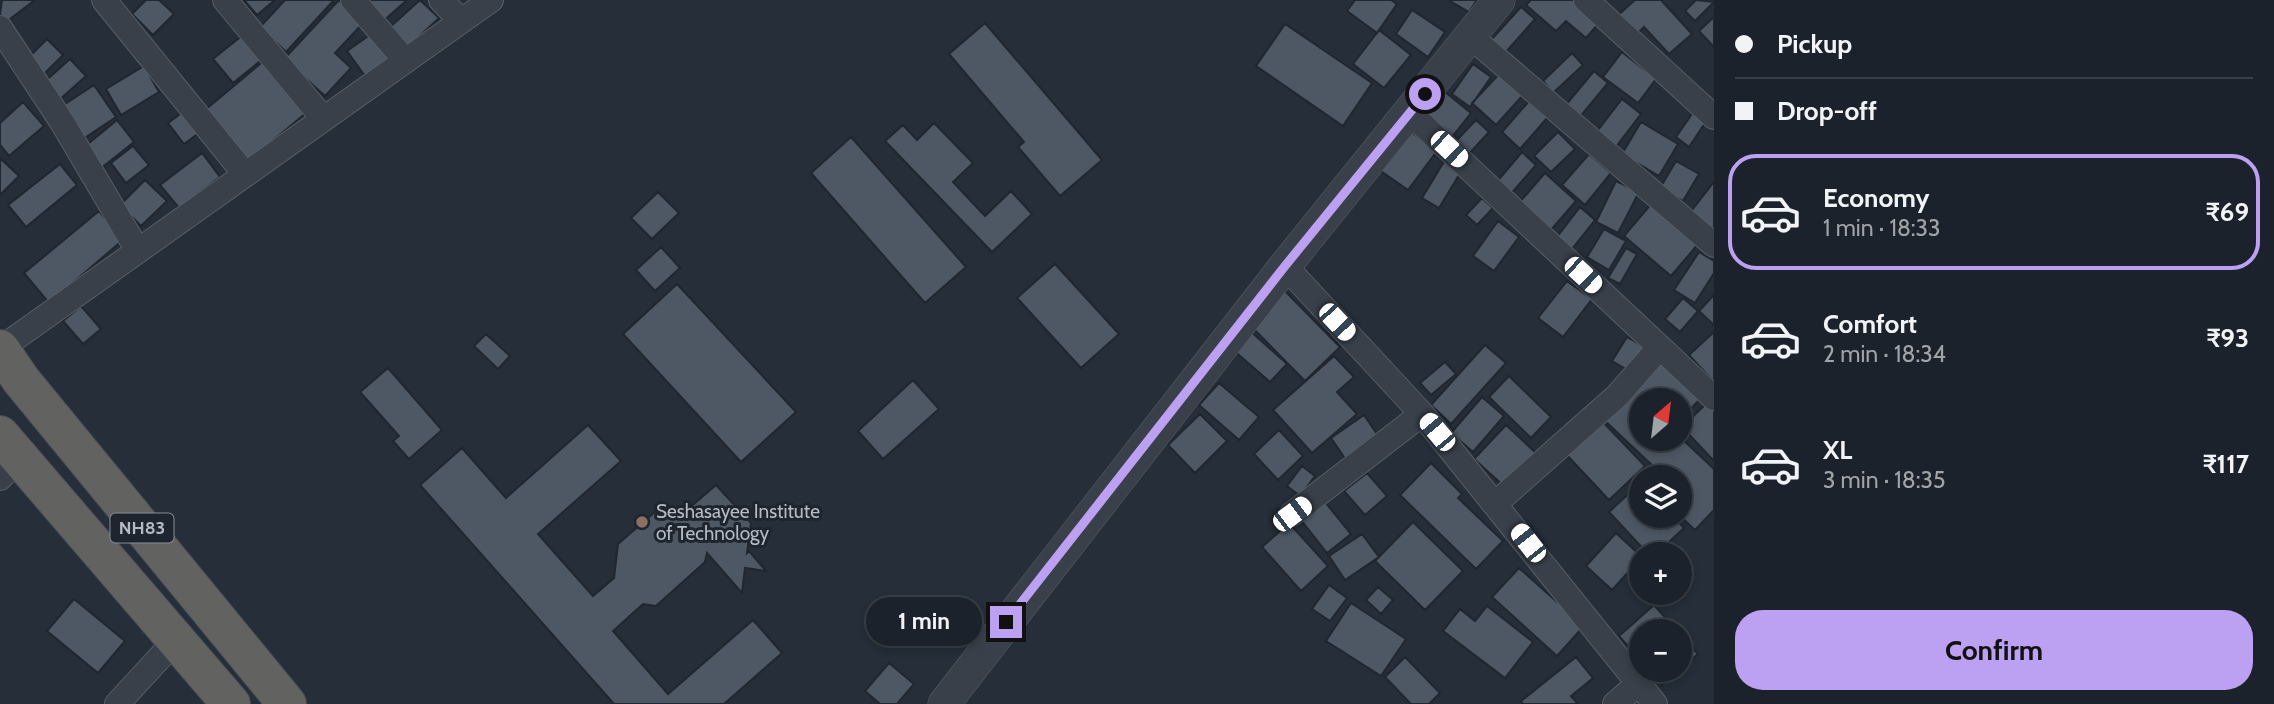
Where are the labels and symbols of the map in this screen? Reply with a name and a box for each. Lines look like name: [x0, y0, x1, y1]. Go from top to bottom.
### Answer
route start: [1409, 78, 1441, 110]
car: [1427, 127, 1472, 171]
car: [1561, 253, 1606, 297]
car: [1315, 299, 1360, 345]
north arrow: [1629, 388, 1692, 452]
car: [1416, 409, 1459, 455]
car: [1269, 493, 1316, 535]
place label: Seshasayee Institute of Technology: [656, 500, 820, 545]
road number: NH83: [110, 514, 174, 542]
marker: Seshasayee Institute of Technology: [634, 514, 650, 530]
car: [1507, 520, 1550, 566]
callout: 1 min: [866, 598, 982, 646]
route end: [990, 606, 1022, 638]

